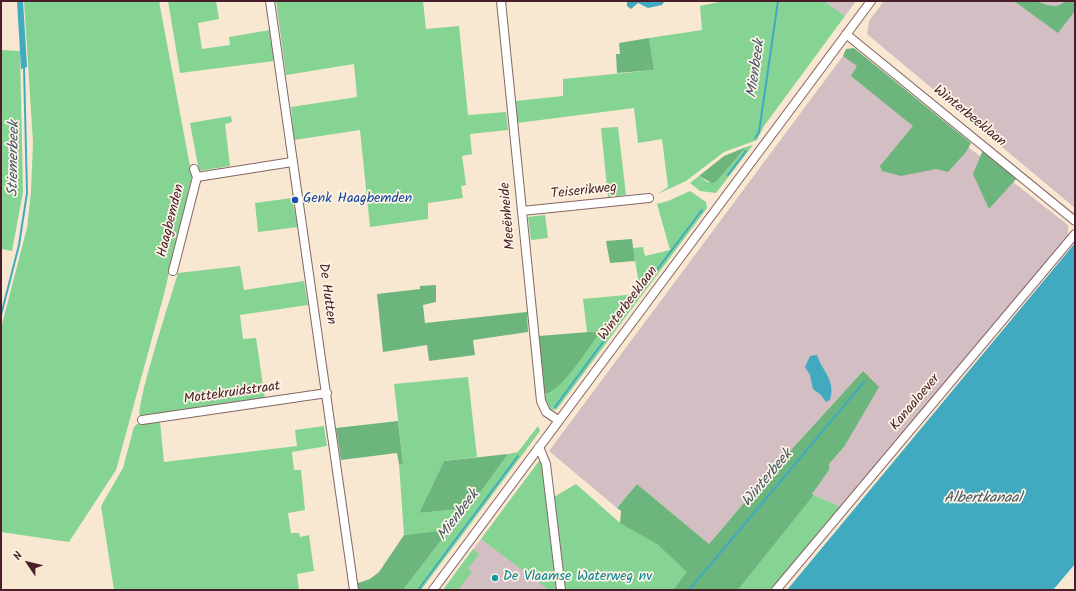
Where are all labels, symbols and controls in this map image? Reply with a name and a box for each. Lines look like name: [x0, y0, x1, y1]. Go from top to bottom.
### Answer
water label: Mienbeek: [744, 39, 770, 99]
street label: Winterbeeklaan: [929, 83, 1009, 151]
water label: Stiemerbeek: [5, 121, 25, 197]
street label: Teiserikweg: [550, 180, 618, 204]
street label: Meeënheide: [498, 182, 520, 250]
street label: Haagbemden: [155, 183, 189, 259]
place label: Genk Haagbemden: [303, 192, 412, 208]
marker: Genk Haagbemden: [290, 195, 300, 205]
street label: De Hutten: [313, 262, 339, 326]
street label: Winterbeeklaan: [596, 264, 662, 344]
street label: Kanaaloever: [888, 371, 944, 435]
street label: Mottekruidstraat: [183, 379, 281, 409]
water label: Winterbeek: [739, 447, 797, 511]
water label: Mienbeek: [434, 487, 484, 545]
water label: Albertkanaal: [944, 490, 1022, 508]
north arrow: [8, 543, 48, 583]
text: N: [9, 548, 28, 564]
place label: De Vlaamse Waterweg nv: [503, 570, 652, 586]
marker: De Vlaamse Waterweg nv: [490, 573, 500, 583]

